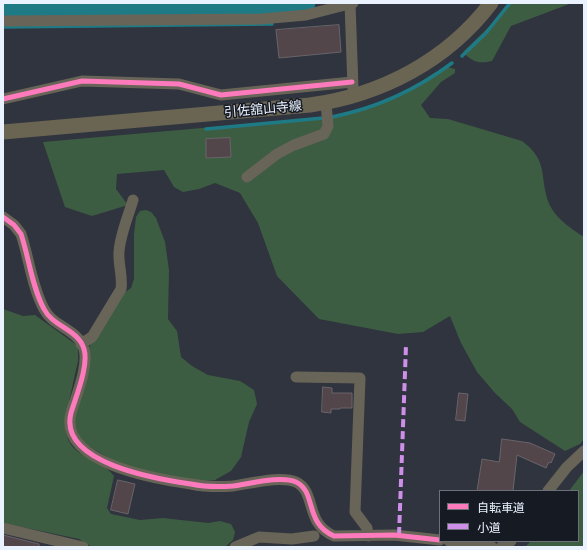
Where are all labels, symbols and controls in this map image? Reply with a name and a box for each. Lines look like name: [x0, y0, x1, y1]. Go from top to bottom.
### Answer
street label: 引佐舘山寺線: [223, 98, 303, 120]
legend: [439, 490, 579, 542]
text: 自転車道: [477, 501, 525, 514]
text: 小道: [477, 521, 501, 534]

